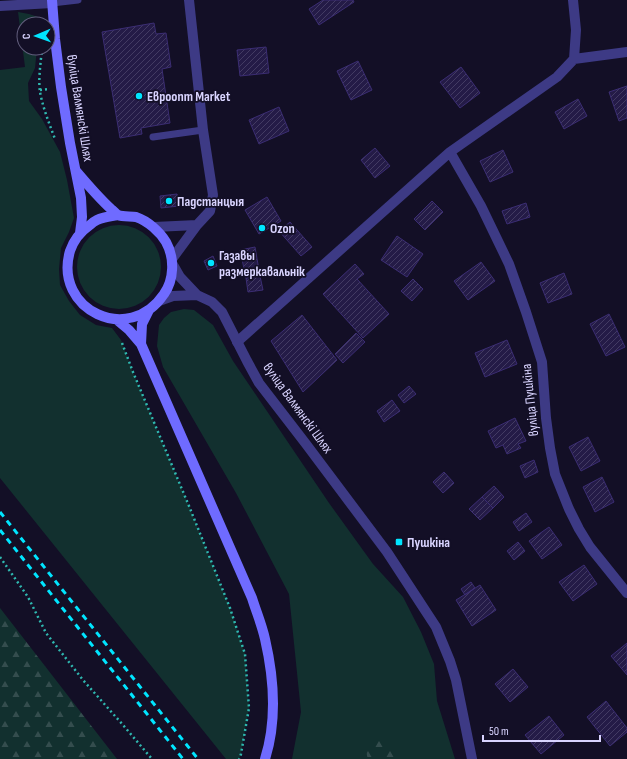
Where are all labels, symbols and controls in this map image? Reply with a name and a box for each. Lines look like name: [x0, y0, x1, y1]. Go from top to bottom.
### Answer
north arrow: [16, 16, 56, 56]
text: С: [20, 33, 33, 39]
street label: вуліца Валмянскі Шлях: [63, 53, 97, 163]
place label: Евроопт Market: [147, 88, 231, 105]
marker: Евроопт Market: [134, 91, 144, 101]
place label: Падстанцыя: [177, 193, 244, 210]
marker: Падстанцыя: [164, 196, 174, 206]
place label: Ozon: [270, 220, 295, 237]
marker: Ozon: [257, 223, 267, 233]
place label: Газавы размеркавальнік: [219, 247, 305, 280]
marker: Газавы размеркавальнік: [206, 258, 216, 268]
street label: вуліца Валмянскі Шлях: [259, 359, 337, 457]
street label: вуліца Пушкіна: [518, 363, 542, 437]
place label: Пушкіна: [407, 534, 450, 551]
marker: Пушкіна: [394, 537, 404, 547]
scale bar: [483, 717, 600, 743]
text: 50 m: [489, 724, 509, 739]

